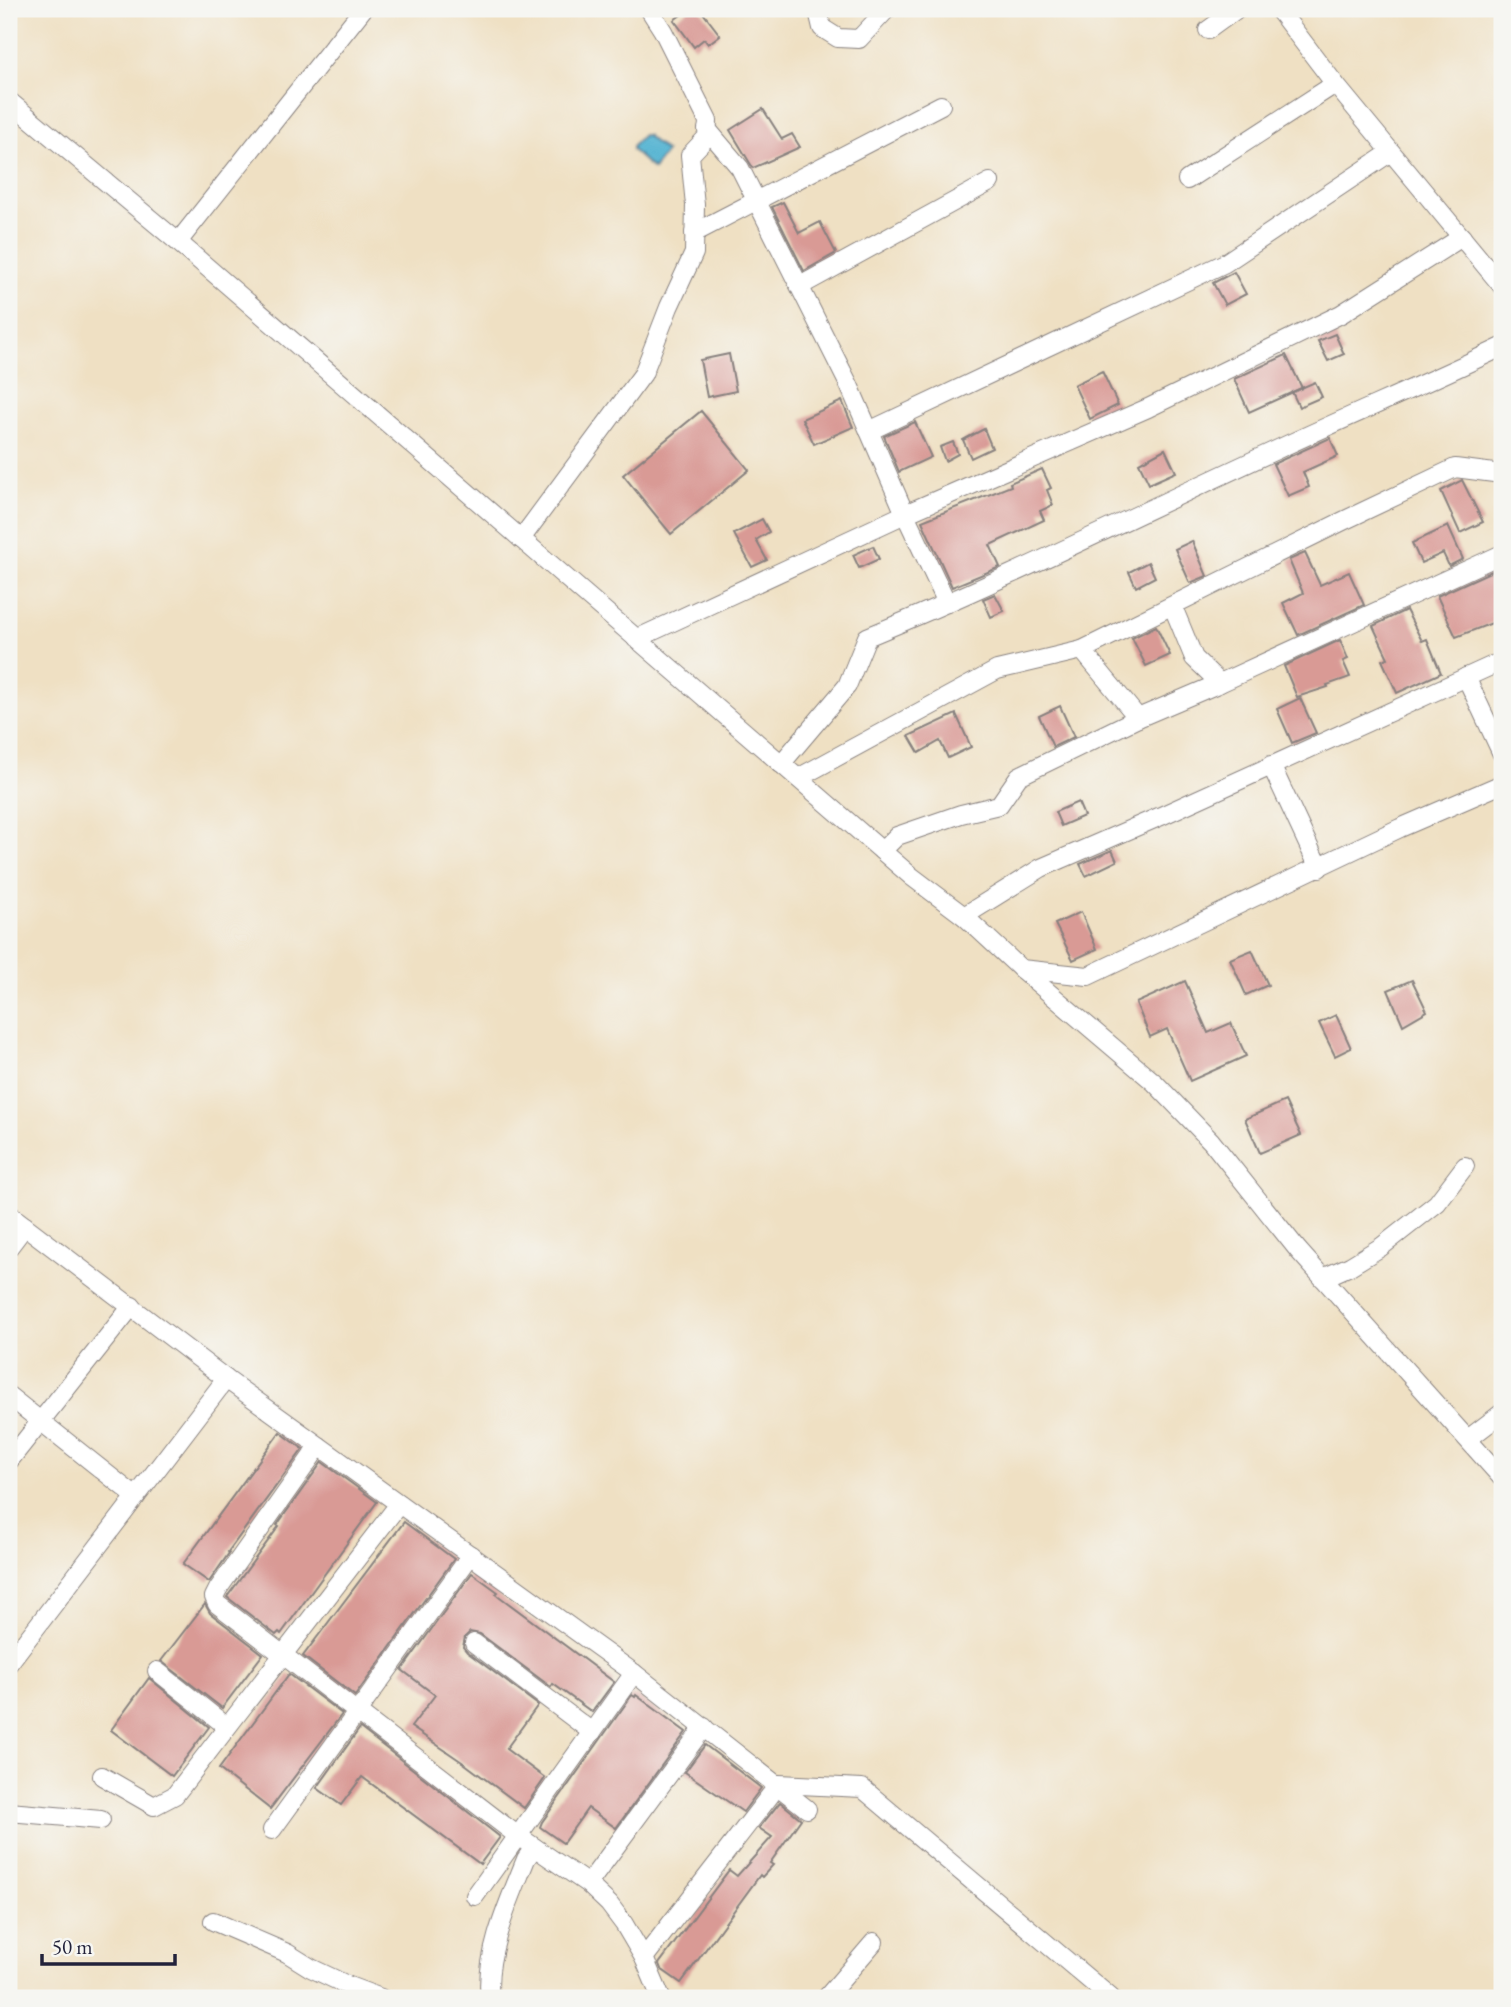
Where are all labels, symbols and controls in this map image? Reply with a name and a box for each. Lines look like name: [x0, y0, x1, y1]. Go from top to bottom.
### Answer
scale bar: [42, 1923, 175, 1967]
text: 50 m: [52, 1933, 93, 1960]

